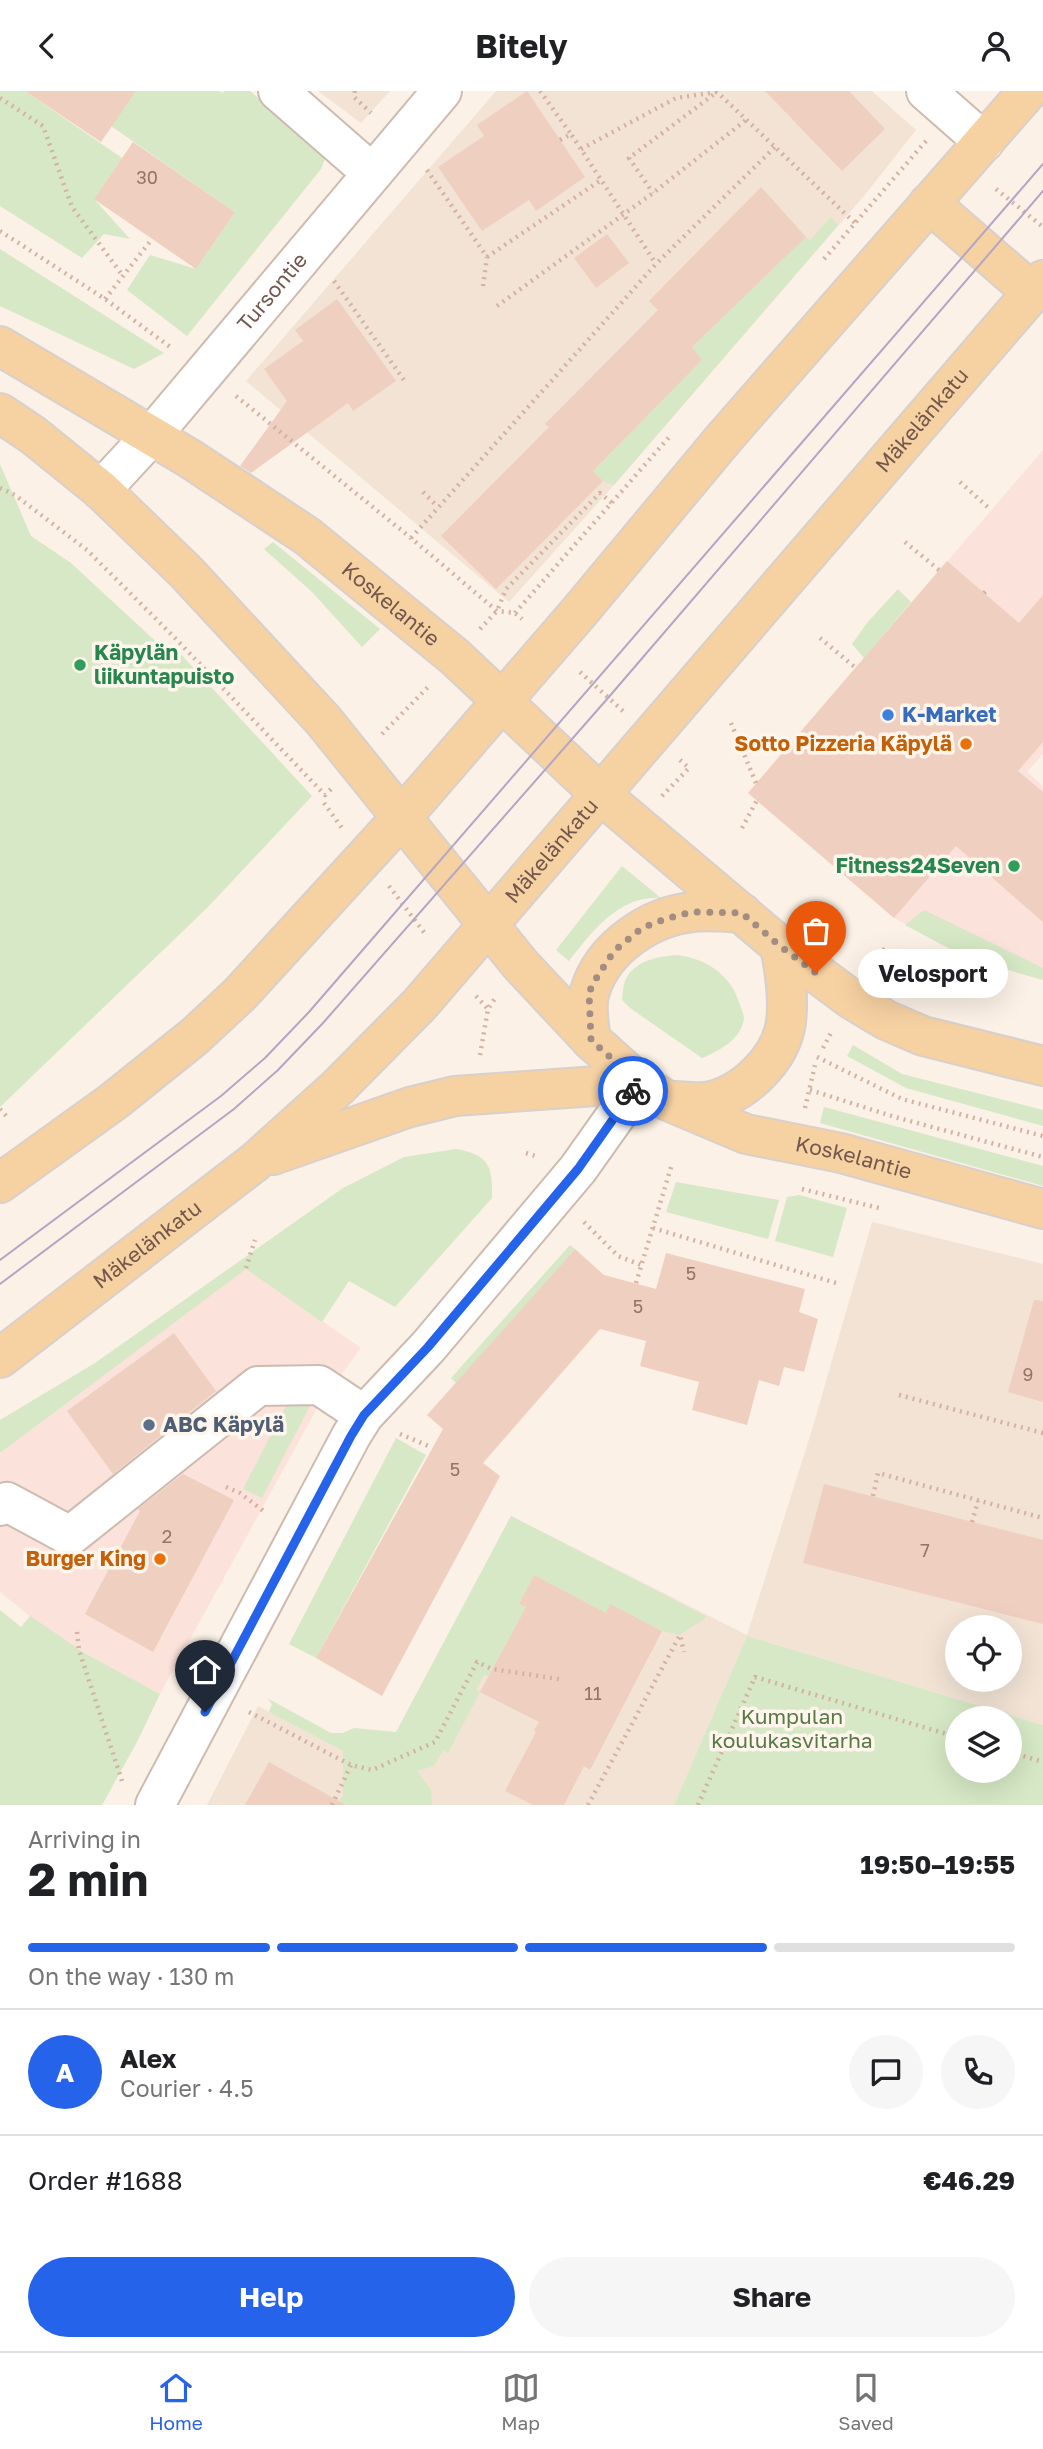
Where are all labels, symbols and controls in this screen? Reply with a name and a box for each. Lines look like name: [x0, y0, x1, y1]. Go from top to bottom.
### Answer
icon: back: [28, 27, 66, 65]
text: Bitely: [475, 27, 568, 65]
icon: person: [977, 27, 1015, 65]
house number: 30: [136, 166, 158, 188]
street label: Tursontie: [231, 247, 312, 336]
street label: Mäkelänkatu: [869, 362, 973, 477]
street label: Koskelantie: [337, 556, 445, 651]
place label: Käpylän liikuntapuisto: [94, 639, 234, 689]
marker: Käpylän liikuntapuisto: [72, 657, 88, 673]
place label: K-Market: [902, 701, 997, 727]
marker: K-Market: [880, 707, 896, 723]
place label: Sotto Pizzeria Käpylä: [734, 730, 952, 756]
marker: Sotto Pizzeria Käpylä: [958, 736, 974, 752]
street label: Mäkelänkatu: [499, 793, 603, 908]
place label: Fitness24Seven: [835, 852, 1000, 878]
marker: Fitness24Seven: [1006, 858, 1022, 874]
pin: [786, 901, 846, 973]
icon: bag: [797, 912, 835, 950]
callout: Velosport: [858, 949, 1008, 997]
text: Velosport: [878, 959, 988, 987]
courier: [598, 1056, 668, 1126]
icon: bike: [614, 1072, 652, 1110]
street label: Koskelantie: [793, 1130, 915, 1184]
street label: Mäkelänkatu: [88, 1194, 206, 1294]
house number: 5: [686, 1262, 696, 1284]
house number: 5: [633, 1295, 643, 1317]
house number: 9: [1023, 1363, 1033, 1385]
place label: ABC Käpylä: [163, 1411, 284, 1437]
marker: ABC Käpylä: [141, 1417, 157, 1433]
house number: 5: [450, 1458, 460, 1480]
house number: 2: [162, 1525, 172, 1547]
house number: 7: [920, 1539, 930, 1561]
place label: Burger King: [25, 1545, 146, 1571]
marker: Burger King: [152, 1551, 168, 1567]
map controls: [945, 1615, 1022, 1783]
button: locate: [945, 1615, 1022, 1692]
pin: [175, 1640, 235, 1712]
icon: home: [186, 1651, 224, 1689]
house number: 11: [584, 1682, 602, 1704]
park label: Kumpulan koulukasvitarha: [711, 1703, 873, 1753]
button: layers: [945, 1706, 1022, 1783]
text: Arriving in: [28, 1825, 141, 1853]
text: 19:50–19:55: [860, 1849, 1015, 1880]
text: 2 min: [28, 1851, 148, 1906]
text: On the way · 130 m: [28, 1962, 234, 1990]
button: chat: [849, 2035, 923, 2109]
button: phone: [941, 2035, 1015, 2109]
text: Alex: [120, 2043, 177, 2074]
text: A: [56, 2057, 74, 2088]
text: Courier · 4.5: [120, 2074, 253, 2102]
text: Order #1688: [28, 2165, 183, 2196]
text: €46.29: [923, 2165, 1015, 2196]
button: Help: [28, 2257, 515, 2337]
button: Share: [529, 2257, 1015, 2337]
tab: Home: [149, 2369, 203, 2434]
tab: Map: [501, 2369, 540, 2434]
tab: Saved: [838, 2369, 894, 2434]

